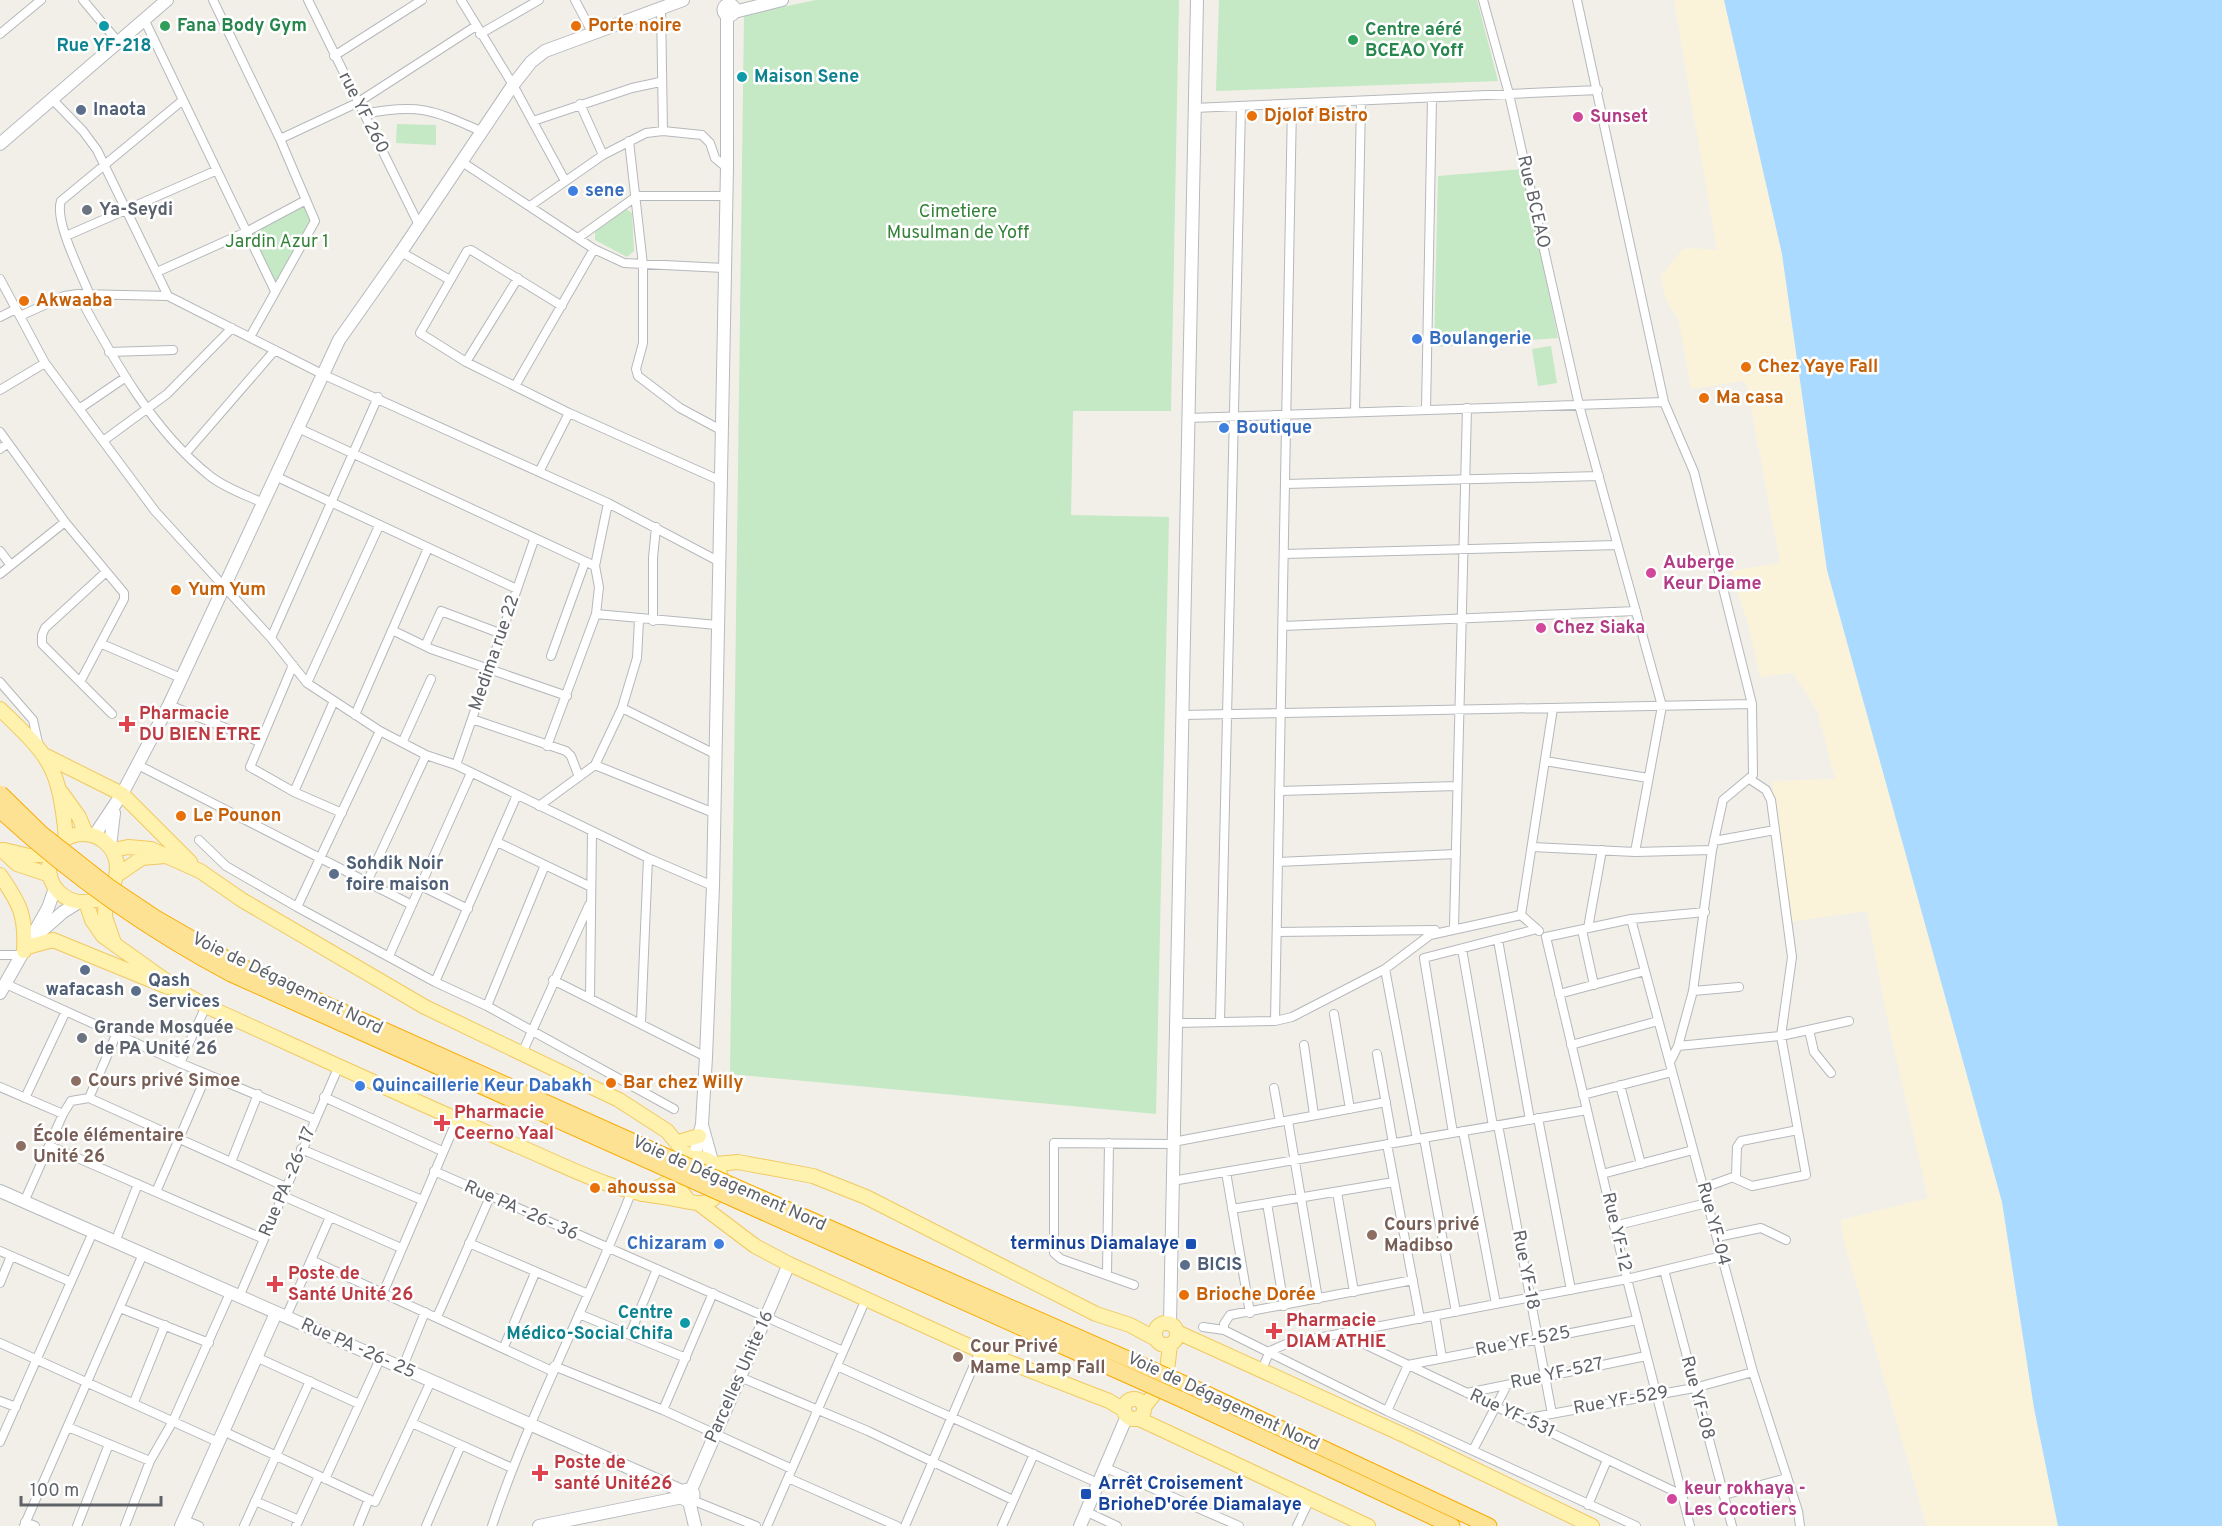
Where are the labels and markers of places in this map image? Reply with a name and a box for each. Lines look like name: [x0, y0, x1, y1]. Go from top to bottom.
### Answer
place label: Fana Body Gym: [177, 15, 307, 38]
place label: Porte noire: [588, 15, 681, 38]
marker: Rue YF-218: [97, 19, 111, 33]
marker: Fana Body Gym: [158, 19, 172, 33]
marker: Porte noire: [569, 19, 583, 33]
place label: Centre aéré BCEAO Yoff: [1365, 19, 1463, 63]
marker: Centre aéré BCEAO Yoff: [1346, 33, 1360, 47]
place label: Rue YF-218: [56, 35, 152, 58]
place label: Maison Sene: [754, 66, 859, 89]
marker: Maison Sene: [735, 70, 749, 84]
place label: Inaota: [93, 99, 146, 122]
marker: Inaota: [74, 103, 88, 117]
place label: Djolof Bistro: [1264, 105, 1368, 128]
place label: Sunset: [1590, 106, 1648, 129]
marker: Djolof Bistro: [1245, 109, 1259, 123]
marker: Sunset: [1571, 110, 1585, 124]
place label: sene: [585, 180, 625, 203]
marker: sene: [566, 184, 580, 198]
place label: Ya-Seydi: [99, 199, 173, 222]
marker: Ya-Seydi: [80, 203, 94, 217]
place label: Akwaaba: [36, 290, 112, 313]
marker: Akwaaba: [17, 294, 31, 308]
place label: Boulangerie: [1429, 328, 1531, 351]
marker: Boulangerie: [1410, 332, 1424, 346]
place label: Chez Yaye Fall: [1758, 356, 1878, 379]
marker: Chez Yaye Fall: [1739, 360, 1753, 374]
place label: Ma casa: [1716, 387, 1784, 410]
marker: Ma casa: [1697, 391, 1711, 405]
place label: Boutique: [1236, 417, 1312, 440]
marker: Boutique: [1217, 421, 1231, 435]
place label: Auberge Keur Diame: [1663, 552, 1762, 596]
marker: Auberge Keur Diame: [1644, 566, 1658, 580]
place label: Yum Yum: [188, 579, 266, 602]
marker: Yum Yum: [169, 583, 183, 597]
place label: Chez Siaka: [1553, 617, 1645, 640]
marker: Chez Siaka: [1534, 621, 1548, 635]
place label: Pharmacie DU BIEN ETRE: [139, 703, 261, 747]
marker: Pharmacie DU BIEN ETRE: [120, 717, 134, 731]
place label: Le Pounon: [193, 805, 281, 828]
marker: Le Pounon: [174, 809, 188, 823]
place label: Sohdik Noir foire maison: [346, 853, 449, 897]
marker: Sohdik Noir foire maison: [327, 867, 341, 881]
marker: wafacash: [78, 963, 92, 977]
place label: Qash Services: [148, 970, 220, 1014]
place label: wafacash: [45, 979, 125, 1002]
marker: Qash Services: [129, 984, 143, 998]
place label: Grande Mosquée de PA Unité 26: [94, 1017, 234, 1061]
marker: Grande Mosquée de PA Unité 26: [75, 1031, 89, 1045]
place label: Cours privé Simoe: [88, 1070, 240, 1093]
place label: Bar chez Willy: [623, 1072, 743, 1095]
marker: Cours privé Simoe: [69, 1074, 83, 1088]
place label: Quincaillerie Keur Dabakh: [372, 1075, 592, 1098]
marker: Bar chez Willy: [604, 1076, 618, 1090]
marker: Quincaillerie Keur Dabakh: [353, 1079, 367, 1093]
place label: Pharmacie Ceerno Yaal: [454, 1102, 554, 1146]
marker: Pharmacie Ceerno Yaal: [435, 1116, 449, 1130]
place label: École élémentaire Unité 26: [33, 1123, 184, 1169]
marker: École élémentaire Unité 26: [14, 1139, 28, 1153]
place label: ahoussa: [607, 1177, 676, 1200]
marker: ahoussa: [588, 1181, 602, 1195]
place label: Cours privé Madibso: [1384, 1214, 1480, 1258]
marker: Cours privé Madibso: [1365, 1228, 1379, 1242]
place label: Chizaram: [627, 1233, 707, 1256]
place label: terminus Diamalaye: [1010, 1233, 1179, 1256]
marker: Chizaram: [712, 1237, 726, 1251]
marker: terminus Diamalaye: [1184, 1237, 1198, 1251]
place label: BICIS: [1197, 1254, 1242, 1277]
marker: BICIS: [1178, 1258, 1192, 1272]
place label: Poste de Santé Unité 26: [288, 1263, 413, 1307]
marker: Poste de Santé Unité 26: [266, 1275, 284, 1293]
place label: Brioche Dorée: [1196, 1284, 1316, 1307]
marker: Brioche Dorée: [1177, 1288, 1191, 1302]
place label: Centre Médico-Social Chifa: [506, 1302, 673, 1346]
place label: Pharmacie DIAM ATHIE: [1286, 1310, 1386, 1354]
marker: Centre Médico-Social Chifa: [678, 1316, 692, 1330]
marker: Pharmacie DIAM ATHIE: [1267, 1324, 1281, 1338]
place label: Cour Privé Mame Lamp Fall: [970, 1336, 1106, 1380]
marker: Cour Privé Mame Lamp Fall: [951, 1350, 965, 1364]
place label: Poste de santé Unité26: [554, 1452, 672, 1496]
marker: Poste de santé Unité26: [531, 1464, 549, 1482]
place label: Arrêt Croisement BrioheD'orée Diamalaye: [1098, 1473, 1302, 1517]
place label: keur rokhaya - Les Cocotiers: [1684, 1478, 1806, 1522]
marker: Arrêt Croisement BrioheD'orée Diamalaye: [1079, 1487, 1093, 1501]
marker: keur rokhaya - Les Cocotiers: [1665, 1492, 1679, 1506]

